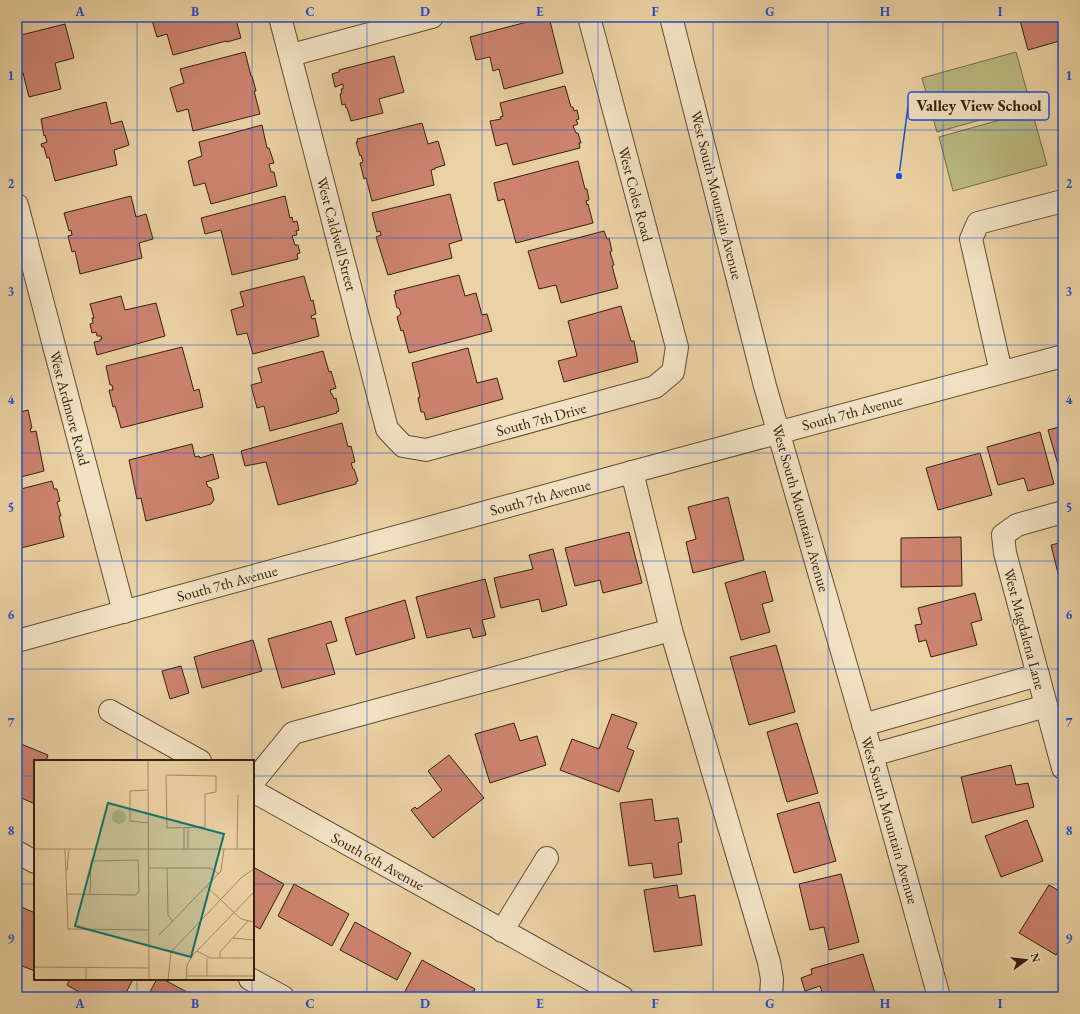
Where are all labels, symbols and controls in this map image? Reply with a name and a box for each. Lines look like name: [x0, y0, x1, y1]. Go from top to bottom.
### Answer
text: A: [74, 3, 85, 20]
text: B: [191, 3, 199, 20]
text: C: [305, 3, 315, 20]
text: D: [420, 3, 430, 20]
text: E: [536, 3, 544, 20]
text: F: [651, 3, 659, 20]
text: G: [765, 3, 775, 20]
text: H: [880, 3, 891, 20]
text: I: [998, 3, 1003, 20]
text: 1: [8, 67, 15, 84]
text: 1: [1066, 67, 1073, 84]
callout: Valley View School: [908, 92, 1049, 120]
text: Valley View School: [916, 95, 1042, 116]
street label: West South Mountain Avenue: [687, 109, 747, 281]
street label: West Coles Road: [614, 145, 658, 244]
text: 2: [8, 175, 15, 192]
street label: West Caldwell Street: [313, 175, 361, 293]
text: 2: [1066, 175, 1073, 192]
text: 3: [8, 283, 15, 300]
text: 3: [1066, 283, 1073, 300]
street label: West Ardmore Road: [46, 349, 95, 468]
street label: South 7th Avenue: [800, 389, 905, 435]
text: 4: [8, 391, 15, 408]
text: 4: [1066, 391, 1073, 408]
street label: South 7th Drive: [494, 398, 588, 440]
street label: West South Mountain Avenue: [768, 422, 834, 594]
street label: South 7th Avenue: [488, 474, 593, 520]
text: 5: [8, 499, 14, 516]
text: 5: [1066, 499, 1072, 516]
street label: South 7th Avenue: [175, 560, 280, 606]
street label: West Magdalena Lane: [1000, 566, 1050, 692]
text: 6: [8, 606, 15, 623]
text: 6: [1066, 606, 1073, 623]
text: 7: [8, 714, 15, 731]
text: 7: [1066, 714, 1073, 731]
street label: West South Mountain Avenue: [857, 734, 923, 906]
inset map: [34, 760, 254, 980]
text: 8: [8, 822, 15, 839]
text: 8: [1066, 822, 1073, 839]
street label: South 6th Avenue: [328, 828, 428, 894]
text: 9: [8, 930, 15, 947]
text: 9: [1066, 930, 1073, 947]
north arrow: [1006, 940, 1046, 980]
text: N: [1028, 951, 1044, 964]
text: A: [74, 995, 85, 1012]
text: B: [191, 995, 199, 1012]
text: C: [305, 995, 315, 1012]
text: D: [420, 995, 430, 1012]
text: E: [536, 995, 544, 1012]
text: F: [651, 995, 659, 1012]
text: G: [765, 995, 775, 1012]
text: H: [880, 995, 891, 1012]
text: I: [998, 995, 1003, 1012]

